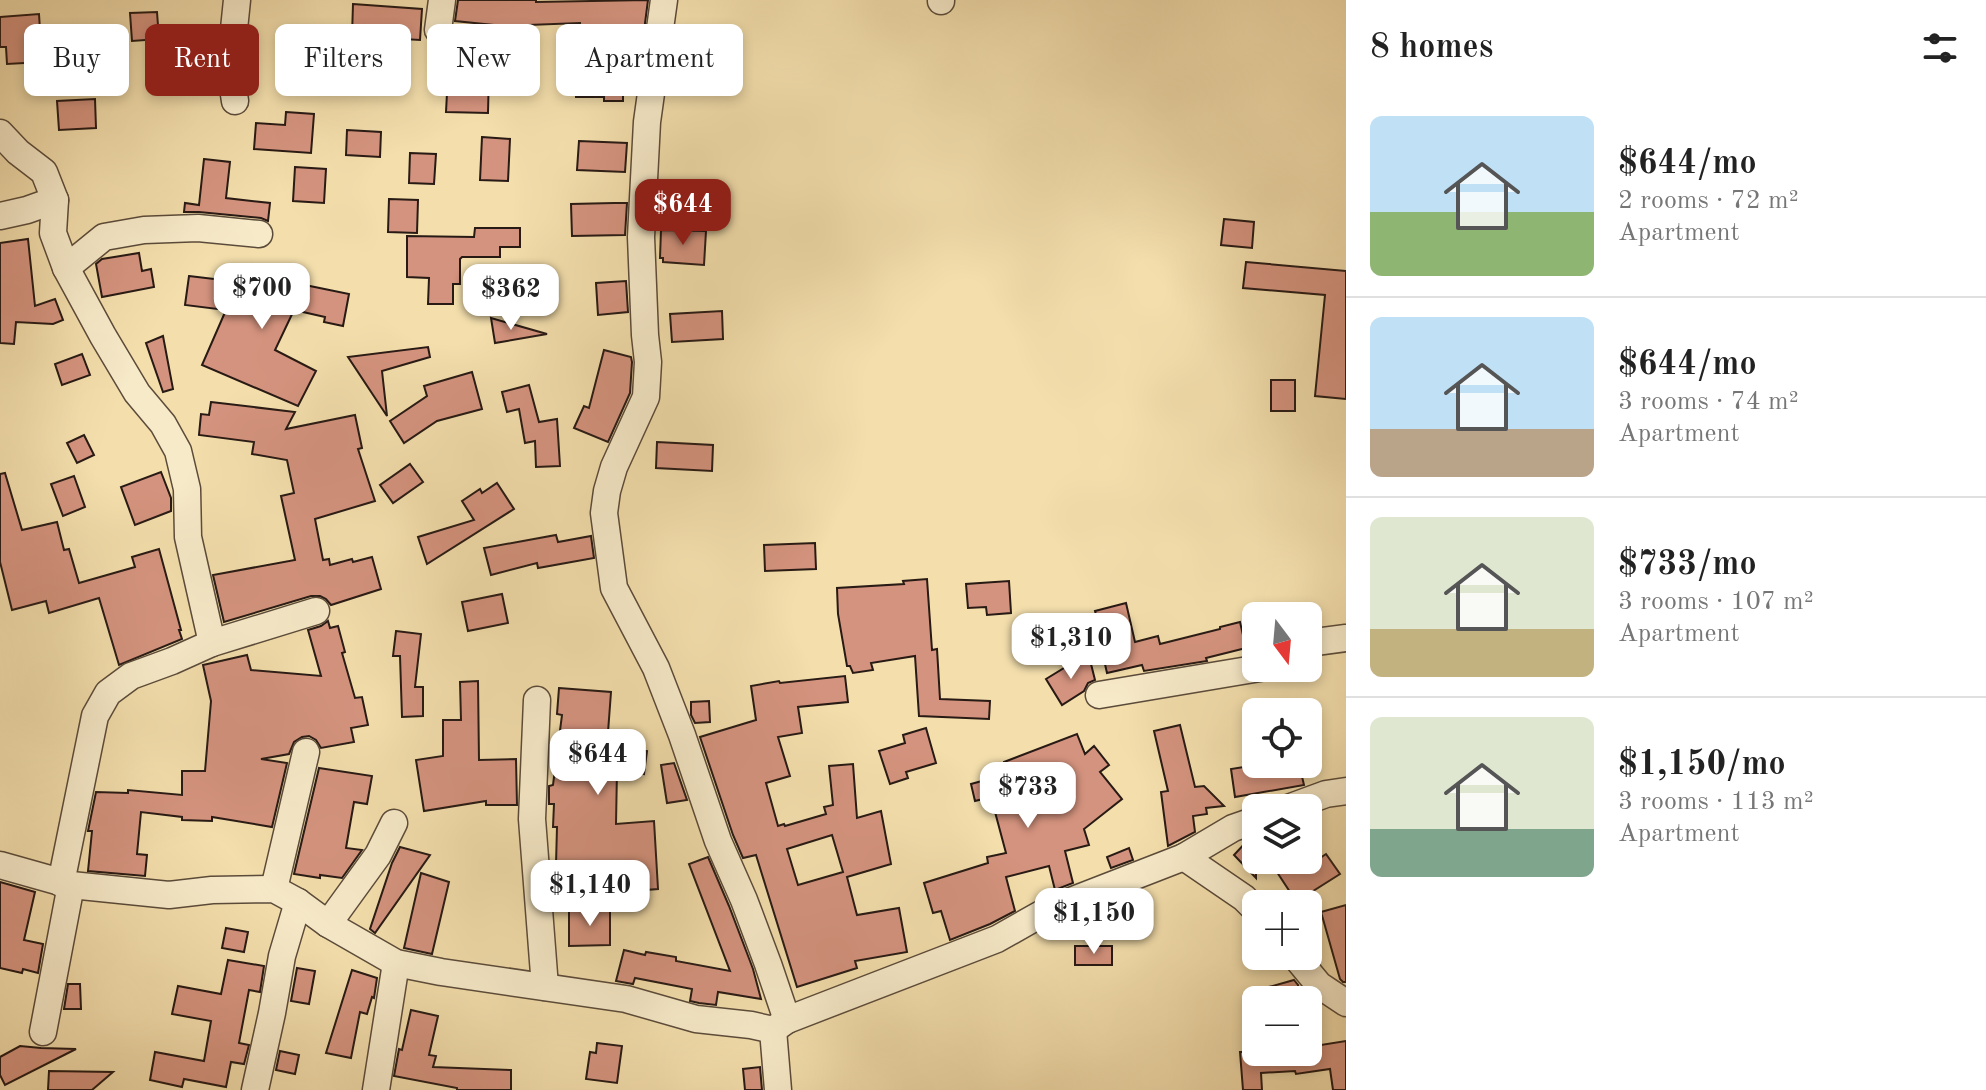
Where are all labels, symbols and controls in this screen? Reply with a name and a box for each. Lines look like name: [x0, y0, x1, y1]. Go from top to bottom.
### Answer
chip: Buy: [24, 24, 129, 96]
chip: Rent: [145, 24, 259, 96]
chip: Filters: [275, 24, 411, 96]
chip: New: [427, 24, 540, 96]
chip: Apartment: [556, 24, 743, 96]
icon: filters: [1918, 26, 1962, 70]
text: 8 homes: [1370, 31, 1493, 65]
text: $644/mo: [1618, 147, 1757, 181]
icon: home: [1434, 148, 1530, 244]
pin: $644: [636, 179, 730, 247]
text: 2 rooms · 72 m²: [1618, 188, 1799, 214]
text: $644: [653, 192, 713, 218]
text: Apartment: [1618, 220, 1740, 246]
pin: $700: [215, 263, 309, 331]
pin: $362: [464, 264, 558, 332]
text: $700: [232, 276, 292, 302]
text: $362: [481, 277, 541, 303]
text: $644/mo: [1618, 348, 1757, 382]
icon: home: [1434, 349, 1530, 445]
text: 3 rooms · 74 m²: [1618, 389, 1799, 415]
text: Apartment: [1618, 421, 1740, 447]
text: $733/mo: [1618, 548, 1757, 582]
icon: home: [1434, 549, 1530, 645]
text: 3 rooms · 107 m²: [1618, 589, 1814, 615]
north arrow: [1242, 602, 1322, 682]
map controls: [1242, 602, 1322, 1066]
pin: $1,310: [1006, 613, 1136, 681]
text: Apartment: [1618, 621, 1740, 647]
text: $1,310: [1030, 626, 1112, 652]
button: locate: [1242, 698, 1322, 778]
pin: $644: [551, 729, 645, 797]
text: $644: [568, 742, 628, 768]
text: $1,150/mo: [1618, 748, 1786, 782]
icon: home: [1434, 749, 1530, 845]
pin: $733: [981, 762, 1075, 830]
text: $733: [998, 775, 1058, 801]
text: 3 rooms · 113 m²: [1618, 789, 1814, 815]
button: layers: [1242, 794, 1322, 874]
text: Apartment: [1618, 821, 1740, 847]
pin: $1,140: [525, 860, 655, 928]
text: $1,140: [549, 873, 631, 899]
pin: $1,150: [1029, 888, 1159, 956]
button: +: [1242, 890, 1322, 970]
text: $1,150: [1053, 901, 1135, 927]
button: −: [1242, 986, 1322, 1066]

